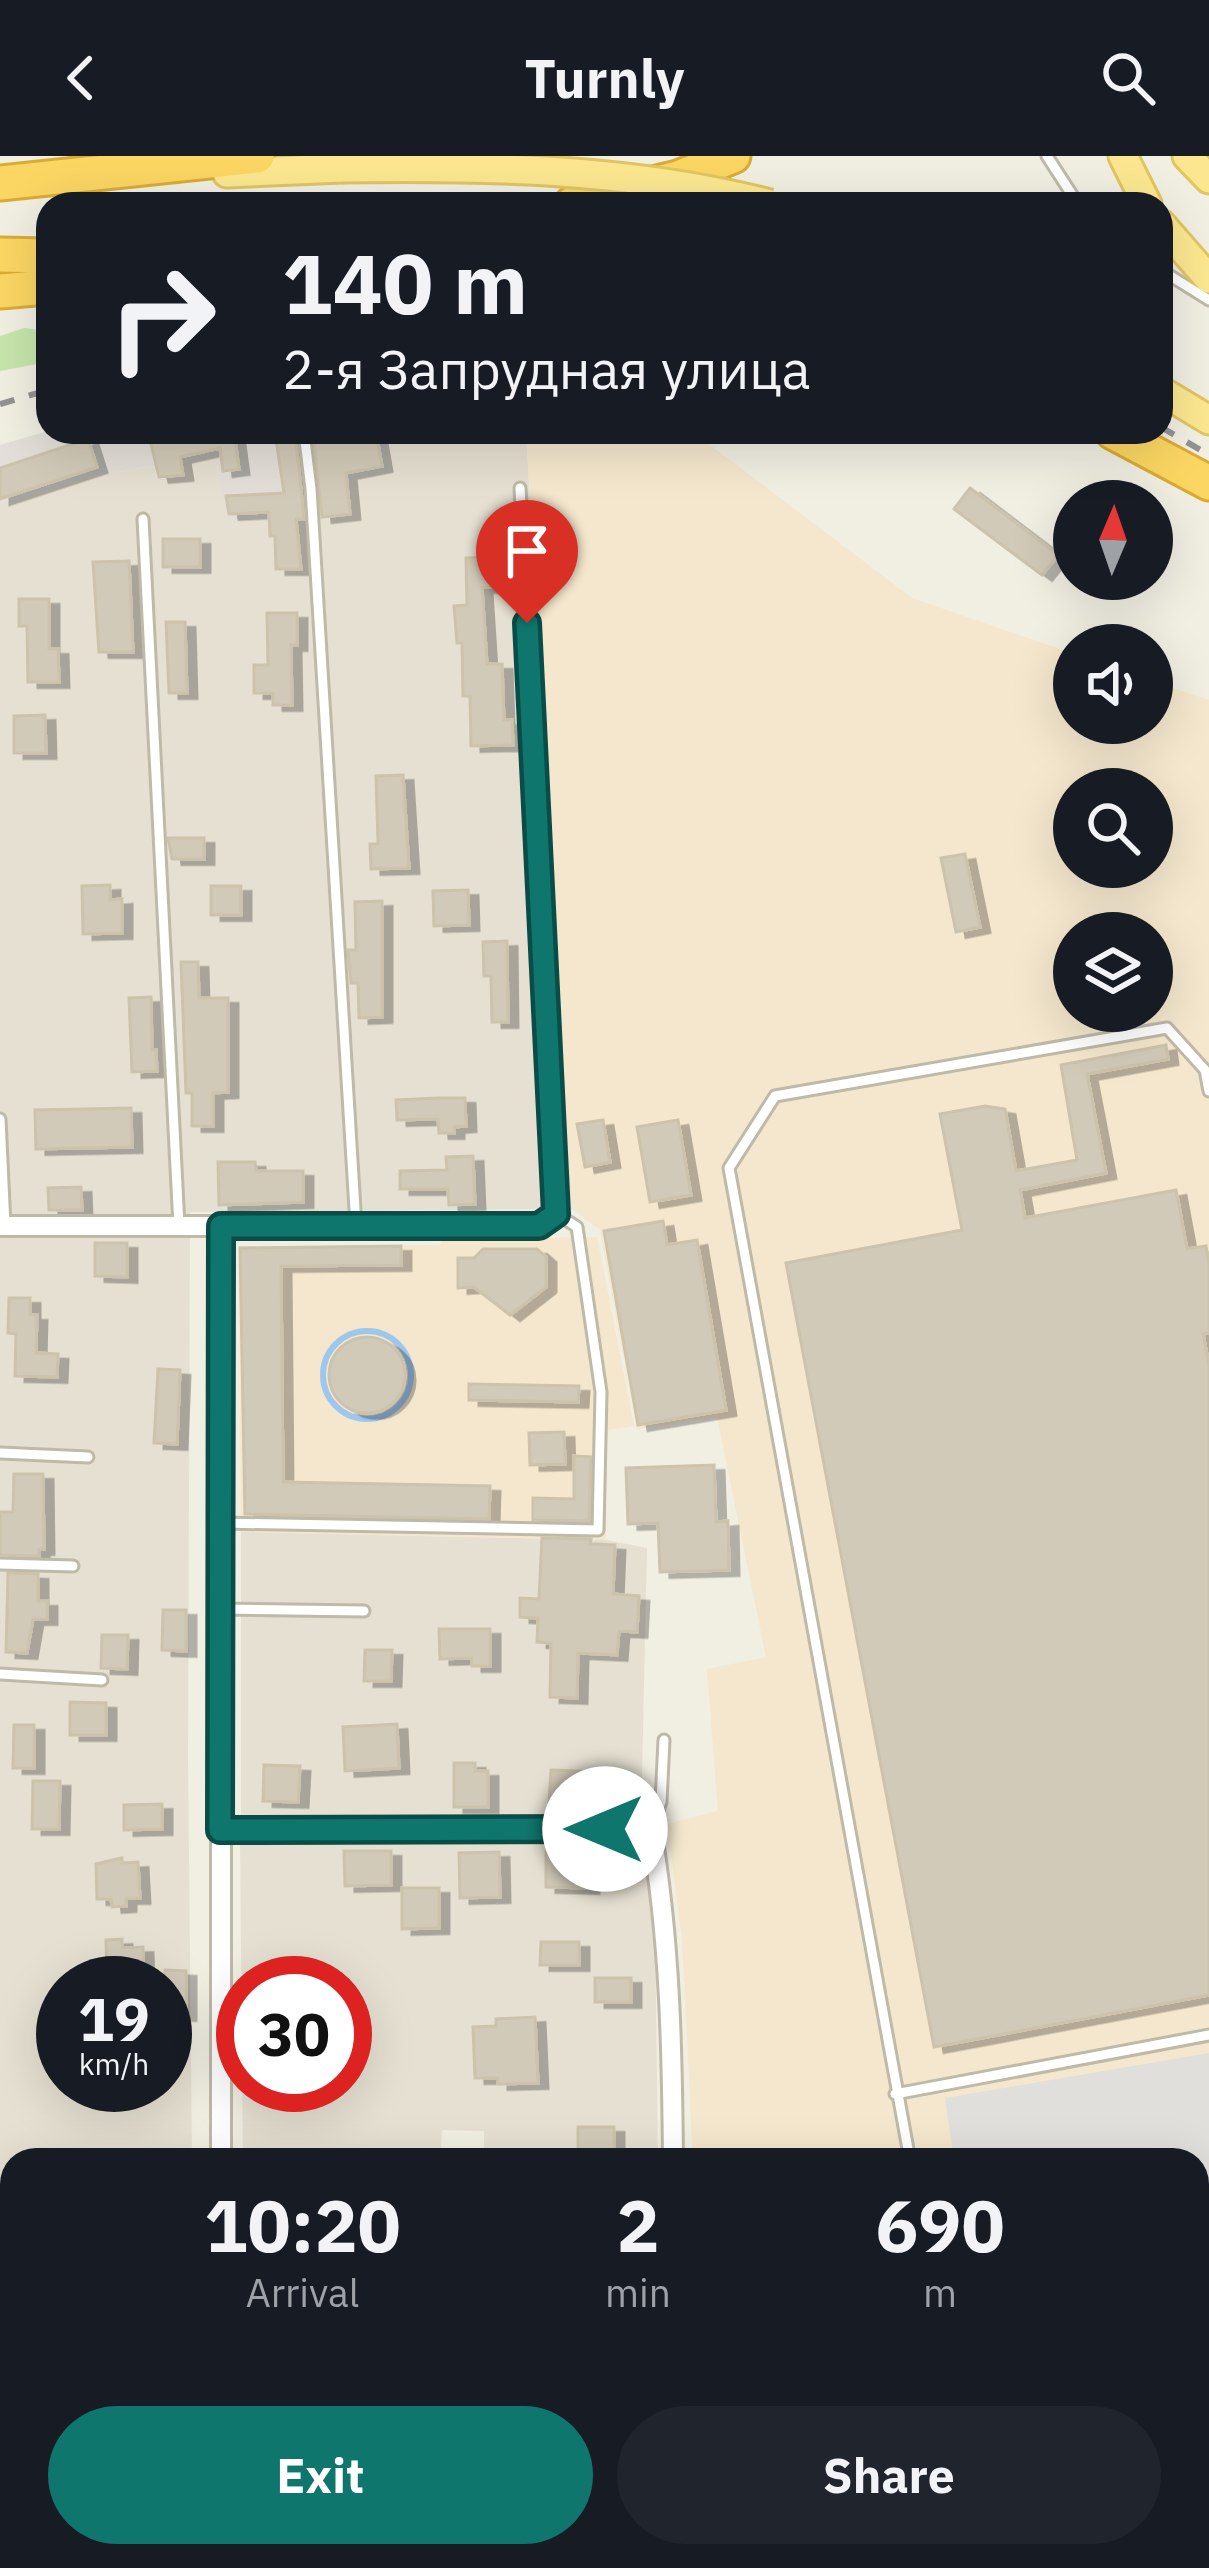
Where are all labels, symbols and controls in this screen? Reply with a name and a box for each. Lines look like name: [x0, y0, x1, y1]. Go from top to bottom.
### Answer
text: Turnly: [524, 43, 685, 113]
icon: back: [48, 45, 114, 111]
icon: search: [1095, 45, 1161, 111]
text: 140 m: [282, 228, 528, 337]
icon: right: [84, 240, 240, 396]
text: 2-я Запрудная улица: [282, 334, 811, 404]
north arrow: [1053, 480, 1173, 600]
map controls: [1053, 480, 1173, 1032]
pin: [476, 500, 578, 623]
icon: arrive: [494, 518, 560, 584]
button: sound: [1053, 624, 1173, 744]
button: search: [1053, 768, 1173, 888]
button: layers: [1053, 912, 1173, 1032]
position arrow: [542, 1766, 668, 1892]
speed limit sign: 30: [216, 1956, 372, 2112]
text: 19: [78, 1979, 150, 2058]
text: km/h: [79, 2044, 149, 2083]
text: 10:20: [204, 2178, 401, 2272]
text: 2: [616, 2178, 660, 2272]
text: 690: [875, 2178, 1005, 2272]
text: Arrival: [246, 2267, 359, 2318]
text: min: [605, 2267, 671, 2318]
text: m: [923, 2267, 957, 2318]
button: Exit: [48, 2406, 593, 2544]
button: Share: [617, 2406, 1161, 2544]

